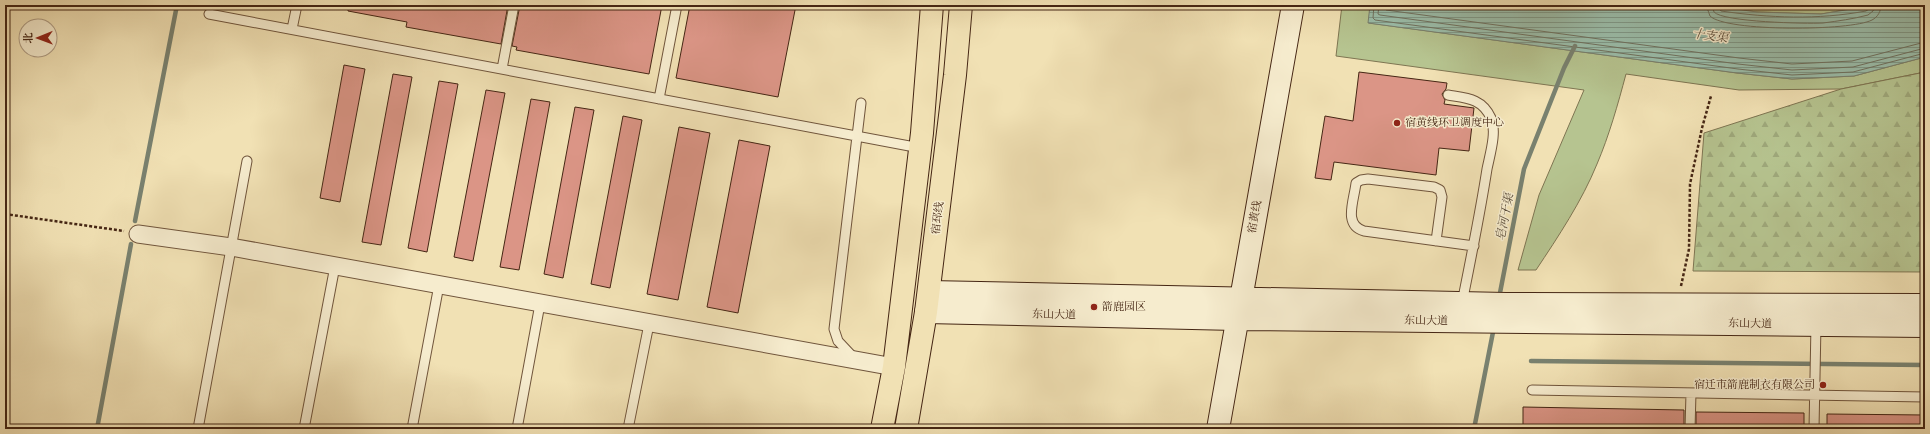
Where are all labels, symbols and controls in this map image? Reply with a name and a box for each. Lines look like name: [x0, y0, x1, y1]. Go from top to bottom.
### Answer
north arrow: [18, 18, 58, 58]
water label: 十支渠: [1691, 26, 1731, 46]
text: 北: [22, 33, 36, 44]
place label: 宿黄线环卫调度中心: [1405, 116, 1504, 130]
marker: 宿黄线环卫调度中心: [1392, 118, 1402, 128]
water label: 皂河干渠: [1493, 190, 1517, 242]
street label: 宿黄线: [1245, 200, 1265, 234]
street label: 宿邳线: [929, 201, 947, 235]
place label: 箭鹿园区: [1102, 300, 1146, 314]
marker: 箭鹿园区: [1089, 302, 1099, 312]
street label: 东山大道: [1032, 308, 1076, 322]
street label: 东山大道: [1404, 314, 1448, 328]
street label: 东山大道: [1728, 317, 1772, 331]
place label: 宿迁市箭鹿制衣有限公司: [1694, 378, 1815, 392]
marker: 宿迁市箭鹿制衣有限公司: [1818, 380, 1828, 390]

